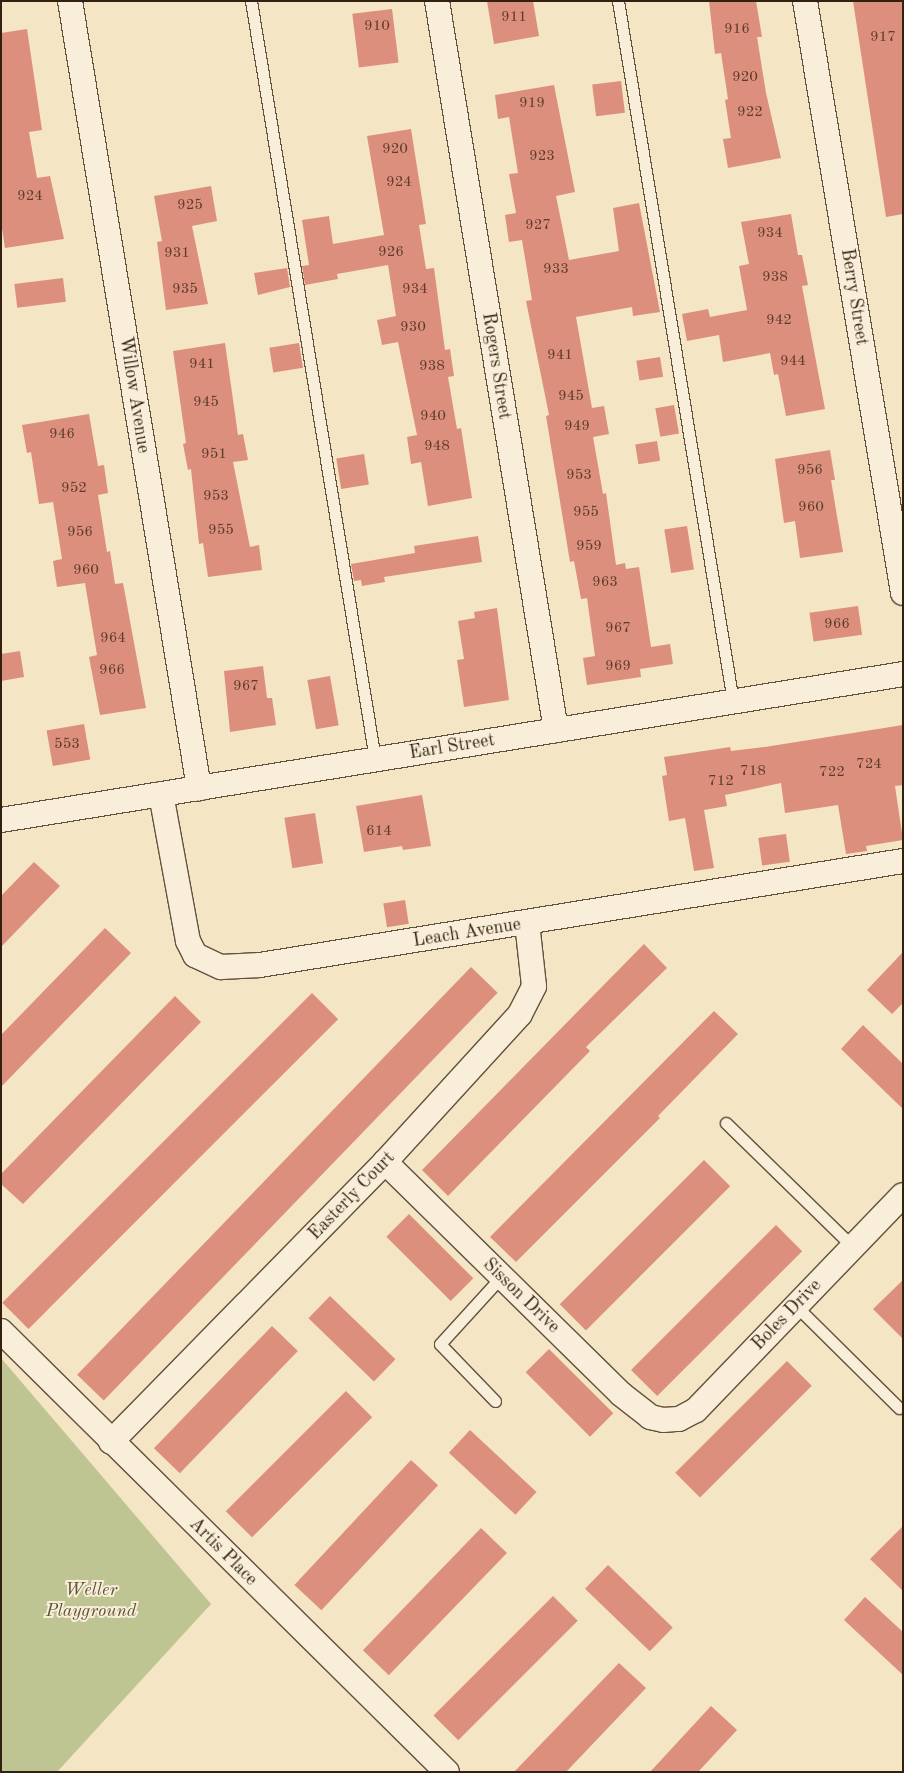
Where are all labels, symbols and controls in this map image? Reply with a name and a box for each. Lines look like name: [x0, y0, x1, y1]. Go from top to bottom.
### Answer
house number: 911: [501, 9, 527, 27]
house number: 910: [364, 18, 390, 36]
house number: 916: [724, 21, 750, 39]
house number: 917: [870, 29, 896, 47]
house number: 920: [732, 69, 758, 87]
house number: 919: [519, 95, 545, 113]
house number: 922: [737, 104, 763, 122]
house number: 920: [382, 141, 408, 159]
house number: 923: [529, 148, 555, 166]
house number: 924: [386, 174, 412, 192]
house number: 924: [17, 188, 43, 206]
house number: 925: [177, 197, 203, 215]
house number: 927: [525, 217, 551, 235]
house number: 934: [757, 225, 783, 243]
house number: 926: [378, 244, 404, 262]
house number: 931: [164, 245, 190, 263]
street label: Berry Street: [836, 247, 872, 347]
house number: 933: [543, 261, 569, 279]
house number: 938: [762, 269, 788, 287]
house number: 935: [172, 281, 198, 299]
house number: 934: [402, 281, 428, 299]
street label: Rogers Street: [477, 311, 515, 421]
house number: 942: [766, 312, 792, 330]
house number: 930: [400, 319, 426, 337]
street label: Willow Avenue: [114, 335, 154, 455]
house number: 941: [547, 347, 573, 365]
house number: 944: [780, 353, 806, 371]
house number: 941: [189, 356, 215, 374]
house number: 938: [419, 358, 445, 376]
house number: 945: [558, 388, 584, 406]
house number: 945: [193, 394, 219, 412]
house number: 940: [420, 408, 446, 426]
house number: 949: [564, 418, 590, 436]
house number: 946: [49, 426, 75, 444]
house number: 948: [424, 438, 450, 456]
house number: 951: [201, 446, 227, 464]
house number: 956: [797, 462, 823, 480]
house number: 953: [566, 467, 592, 485]
house number: 952: [61, 480, 87, 498]
house number: 953: [203, 488, 229, 506]
house number: 960: [798, 499, 824, 517]
house number: 955: [573, 504, 599, 522]
house number: 955: [208, 522, 234, 540]
house number: 956: [67, 524, 93, 542]
house number: 959: [576, 538, 602, 556]
house number: 960: [73, 562, 99, 580]
house number: 963: [592, 574, 618, 592]
house number: 966: [824, 616, 850, 634]
house number: 967: [605, 620, 631, 638]
house number: 964: [100, 630, 126, 648]
house number: 969: [605, 658, 631, 676]
house number: 966: [99, 662, 125, 680]
house number: 967: [233, 678, 259, 696]
street label: Earl Street: [408, 730, 496, 764]
house number: 553: [54, 736, 80, 754]
house number: 724: [856, 756, 882, 774]
house number: 718: [740, 763, 766, 781]
house number: 722: [819, 764, 845, 782]
house number: 712: [708, 773, 734, 791]
house number: 614: [366, 823, 392, 841]
street label: Leach Avenue: [411, 914, 523, 952]
street label: Easterly Court: [304, 1147, 400, 1245]
street label: Sisson Drive: [478, 1254, 564, 1338]
street label: Boles Drive: [748, 1275, 826, 1355]
street label: Artis Place: [185, 1514, 261, 1590]
park label: Weller Playground: [46, 1580, 136, 1622]

